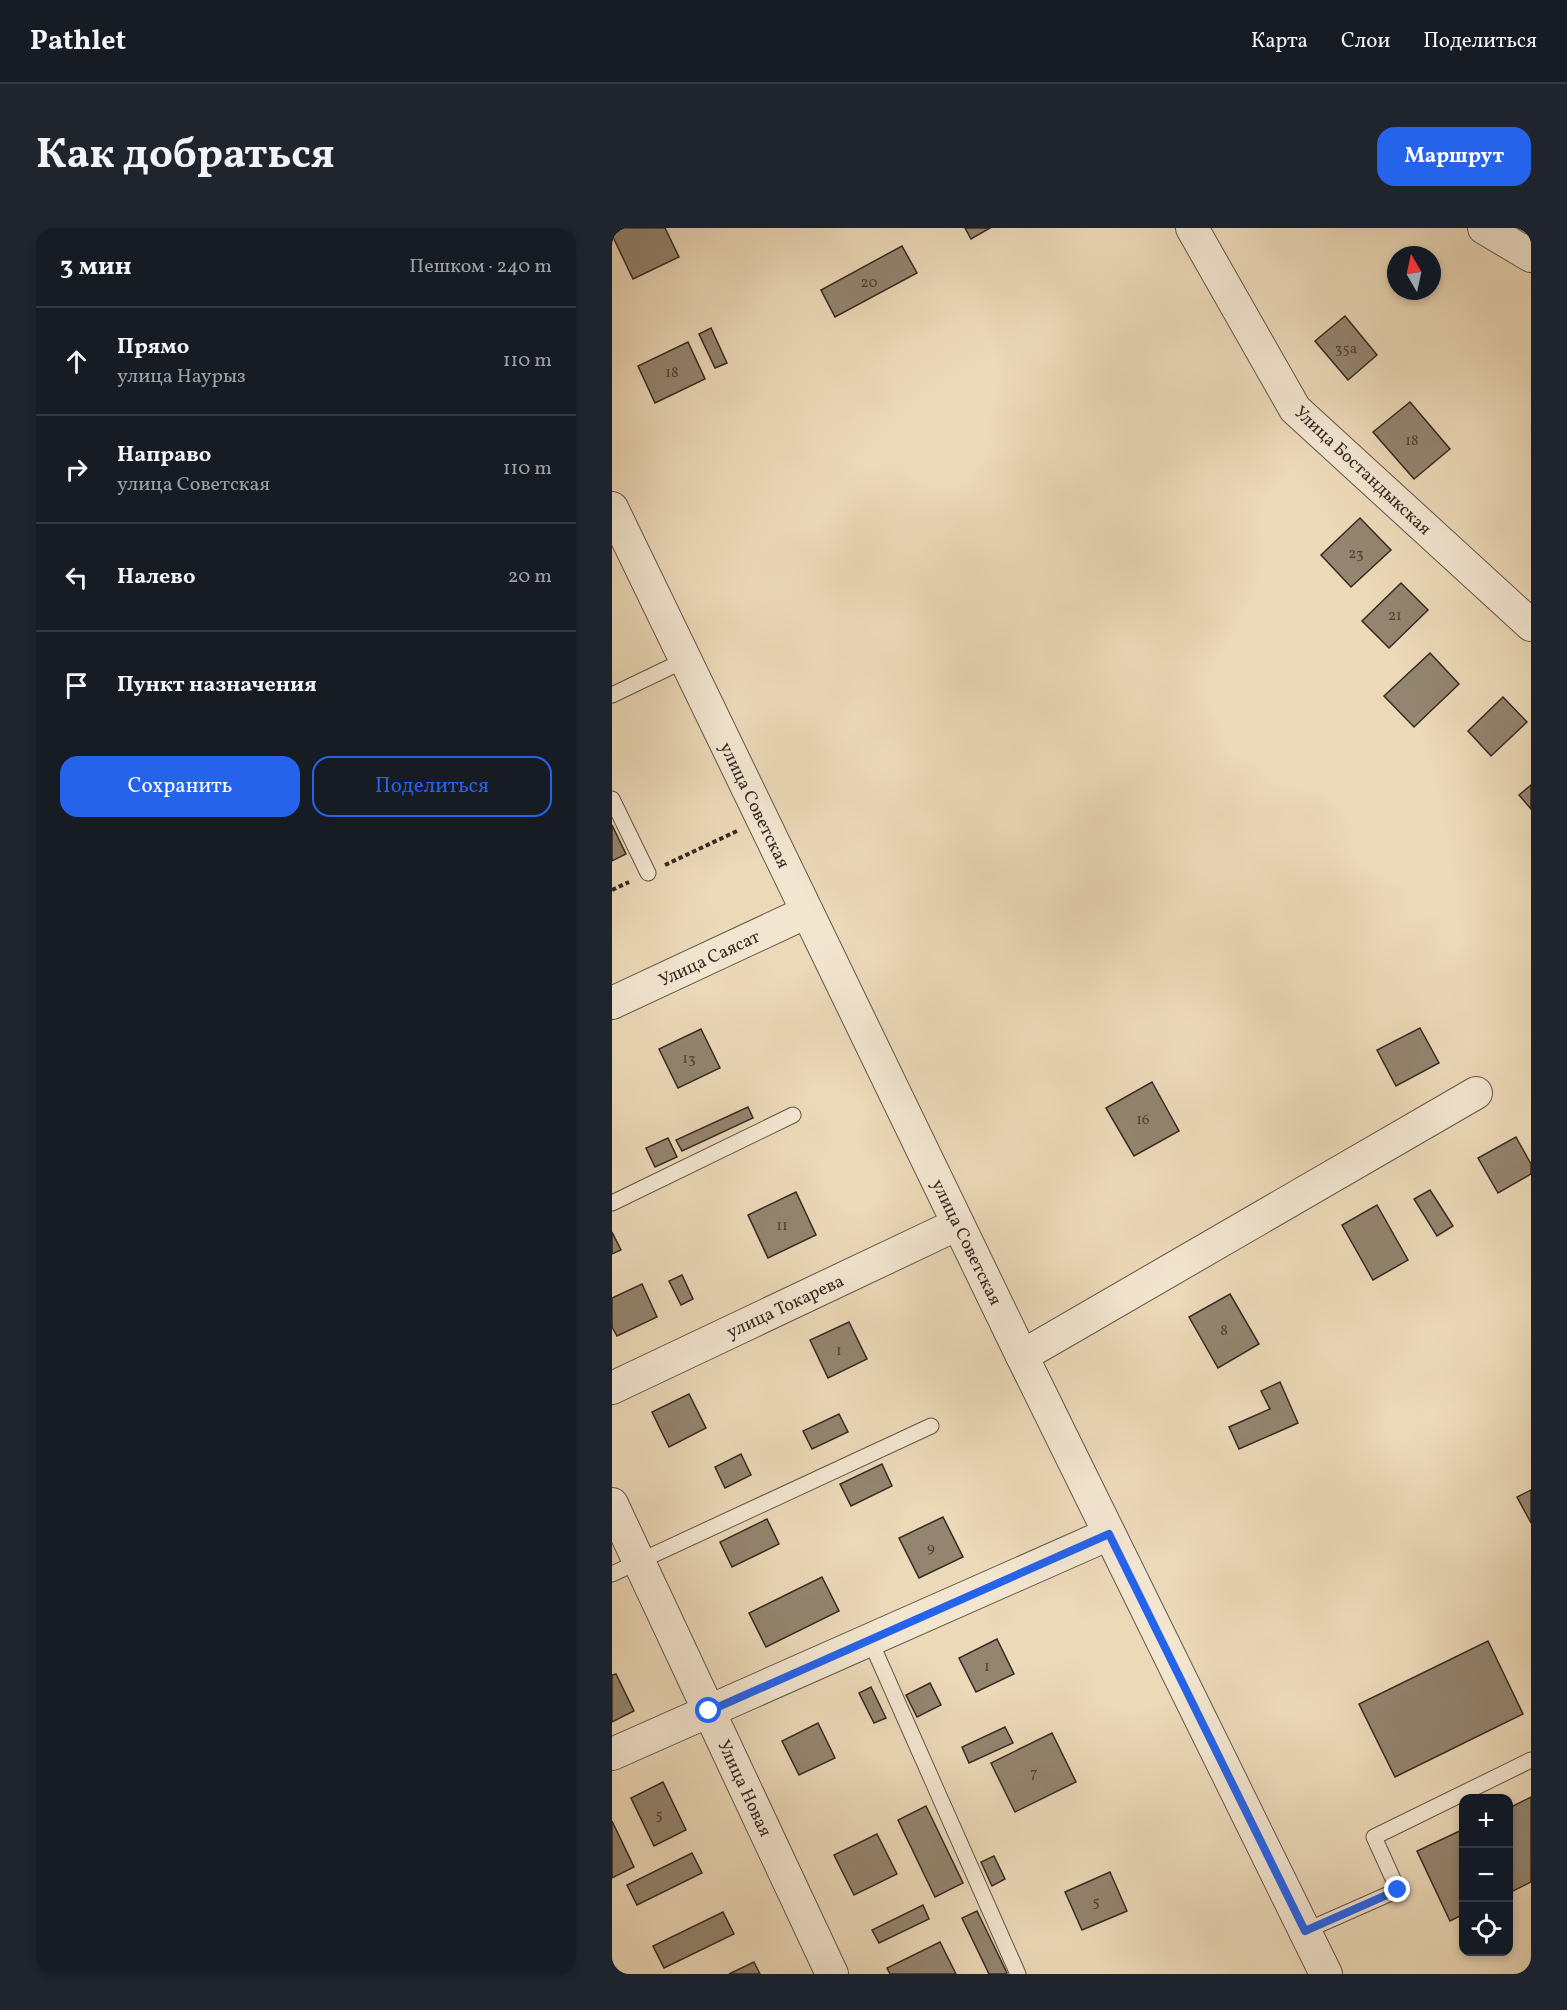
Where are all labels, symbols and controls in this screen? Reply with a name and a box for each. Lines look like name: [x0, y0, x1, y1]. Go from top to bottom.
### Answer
text: Pathlet: [30, 22, 126, 61]
text: Карта: [1251, 27, 1308, 56]
text: Слои: [1341, 27, 1390, 56]
text: Поделиться: [1423, 27, 1537, 56]
text: Как добраться: [36, 127, 335, 186]
button: Маршрут: [1377, 127, 1531, 186]
north arrow: [1387, 246, 1441, 300]
text: 3 мин: [60, 249, 132, 285]
text: Пешком · 240 m: [409, 253, 552, 281]
house number: 20: [861, 273, 877, 294]
text: Прямо: [117, 332, 189, 363]
house number: 35а: [1335, 339, 1357, 360]
icon: ahead: [60, 345, 93, 378]
text: 110 m: [503, 347, 552, 375]
text: улица Наурыз: [117, 363, 246, 391]
house number: 18: [665, 363, 679, 384]
street label: Улица Бостандыкская: [1288, 401, 1436, 541]
house number: 18: [1405, 431, 1419, 452]
text: Направо: [117, 440, 211, 471]
icon: right: [60, 453, 93, 486]
text: 110 m: [503, 455, 552, 483]
text: улица Советская: [117, 471, 270, 499]
house number: 23: [1348, 544, 1364, 565]
icon: left: [60, 561, 93, 594]
text: Налево: [117, 562, 196, 593]
text: 20 m: [508, 563, 552, 591]
house number: 21: [1388, 606, 1402, 627]
icon: arrive: [60, 669, 93, 702]
text: Пункт назначения: [117, 670, 317, 701]
street label: улица Советская: [712, 738, 795, 873]
button: Сохранить: [60, 756, 300, 817]
button: Поделиться: [312, 756, 552, 817]
street label: Улица Саясат: [655, 925, 764, 994]
house number: 13: [682, 1049, 696, 1070]
house number: 16: [1136, 1110, 1150, 1131]
street label: улица Советская: [924, 1175, 1007, 1310]
house number: 11: [776, 1216, 788, 1237]
street label: улица Токарева: [723, 1269, 848, 1346]
house number: 8: [1220, 1321, 1228, 1342]
house number: 1: [836, 1341, 842, 1362]
house number: 9: [927, 1538, 935, 1559]
house number: 1: [984, 1657, 990, 1678]
route start: [695, 1697, 721, 1723]
street label: Улица Новая: [710, 1736, 777, 1841]
house number: 7: [1030, 1763, 1038, 1784]
map controls: [1459, 1794, 1513, 1956]
button: +: [1459, 1794, 1513, 1848]
house number: 5: [655, 1805, 663, 1826]
button: −: [1459, 1848, 1513, 1902]
route end: [1384, 1876, 1410, 1902]
house number: 5: [1092, 1892, 1100, 1913]
button: locate: [1459, 1902, 1513, 1956]

